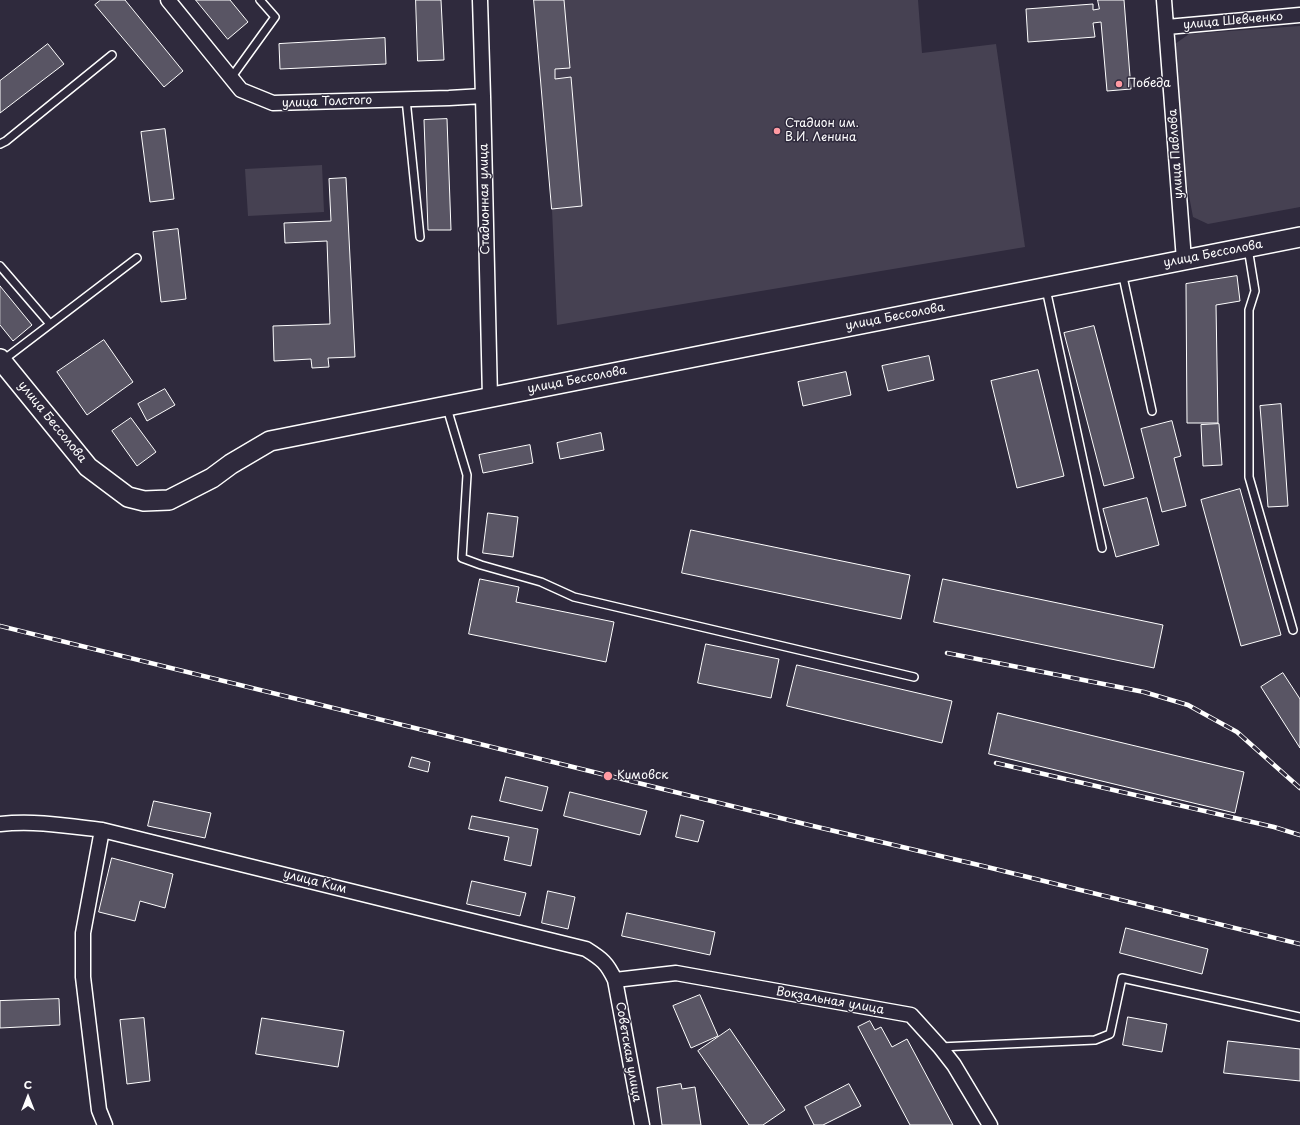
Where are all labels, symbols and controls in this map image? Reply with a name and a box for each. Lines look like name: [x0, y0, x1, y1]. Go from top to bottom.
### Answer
street label: улица Шевченко: [1182, 9, 1284, 33]
place label: Победа: [1127, 77, 1171, 91]
marker: Победа: [1114, 79, 1124, 89]
street label: улица Толстого: [282, 93, 372, 111]
street label: улица Павлова: [1166, 109, 1186, 199]
place label: Стадион им. В.И. Ленина: [785, 117, 859, 145]
marker: Стадион им. В.И. Ленина: [772, 126, 782, 136]
street label: Стадионная улица: [477, 143, 493, 255]
street label: улица Бессолова: [1162, 237, 1264, 271]
street label: улица Бессолова: [844, 300, 946, 334]
street label: улица Бессолова: [526, 363, 628, 397]
street label: улица Бессолова: [15, 378, 89, 466]
place label: Кимовск: [617, 769, 668, 783]
marker: Кимовск: [602, 770, 614, 782]
street label: улица Ким: [282, 867, 348, 897]
street label: Вокзальная улица: [775, 984, 885, 1018]
street label: Советская улица: [612, 1001, 644, 1103]
text: С: [24, 1076, 32, 1093]
north arrow: [8, 1077, 48, 1117]

